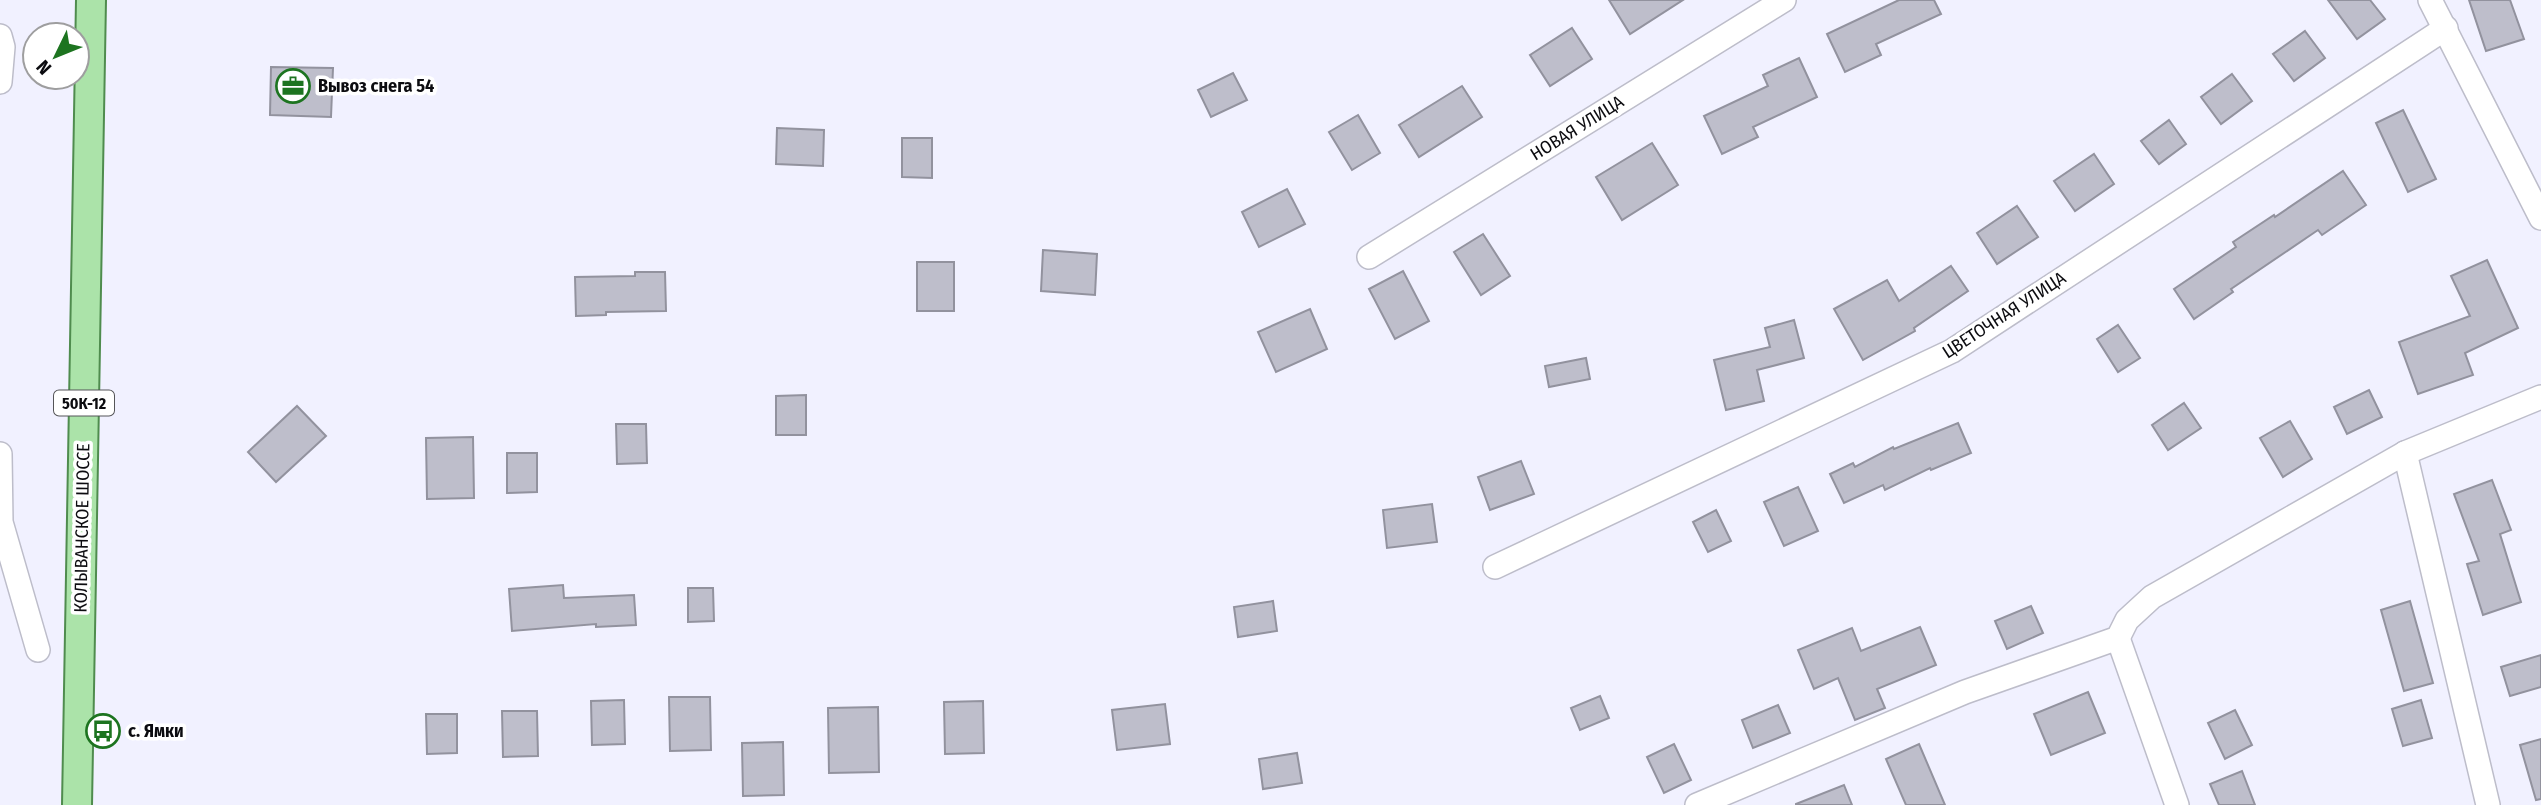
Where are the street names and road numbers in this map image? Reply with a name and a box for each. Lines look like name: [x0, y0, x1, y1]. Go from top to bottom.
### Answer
street label: НОВАЯ УЛИЦА: [1526, 90, 1628, 165]
street label: ЦВЕТОЧНАЯ УЛИЦА: [1938, 267, 2070, 363]
road number: 50К-12: [54, 390, 114, 416]
street label: КОЛЫВАНСКОЕ ШОССЕ: [70, 443, 94, 613]

